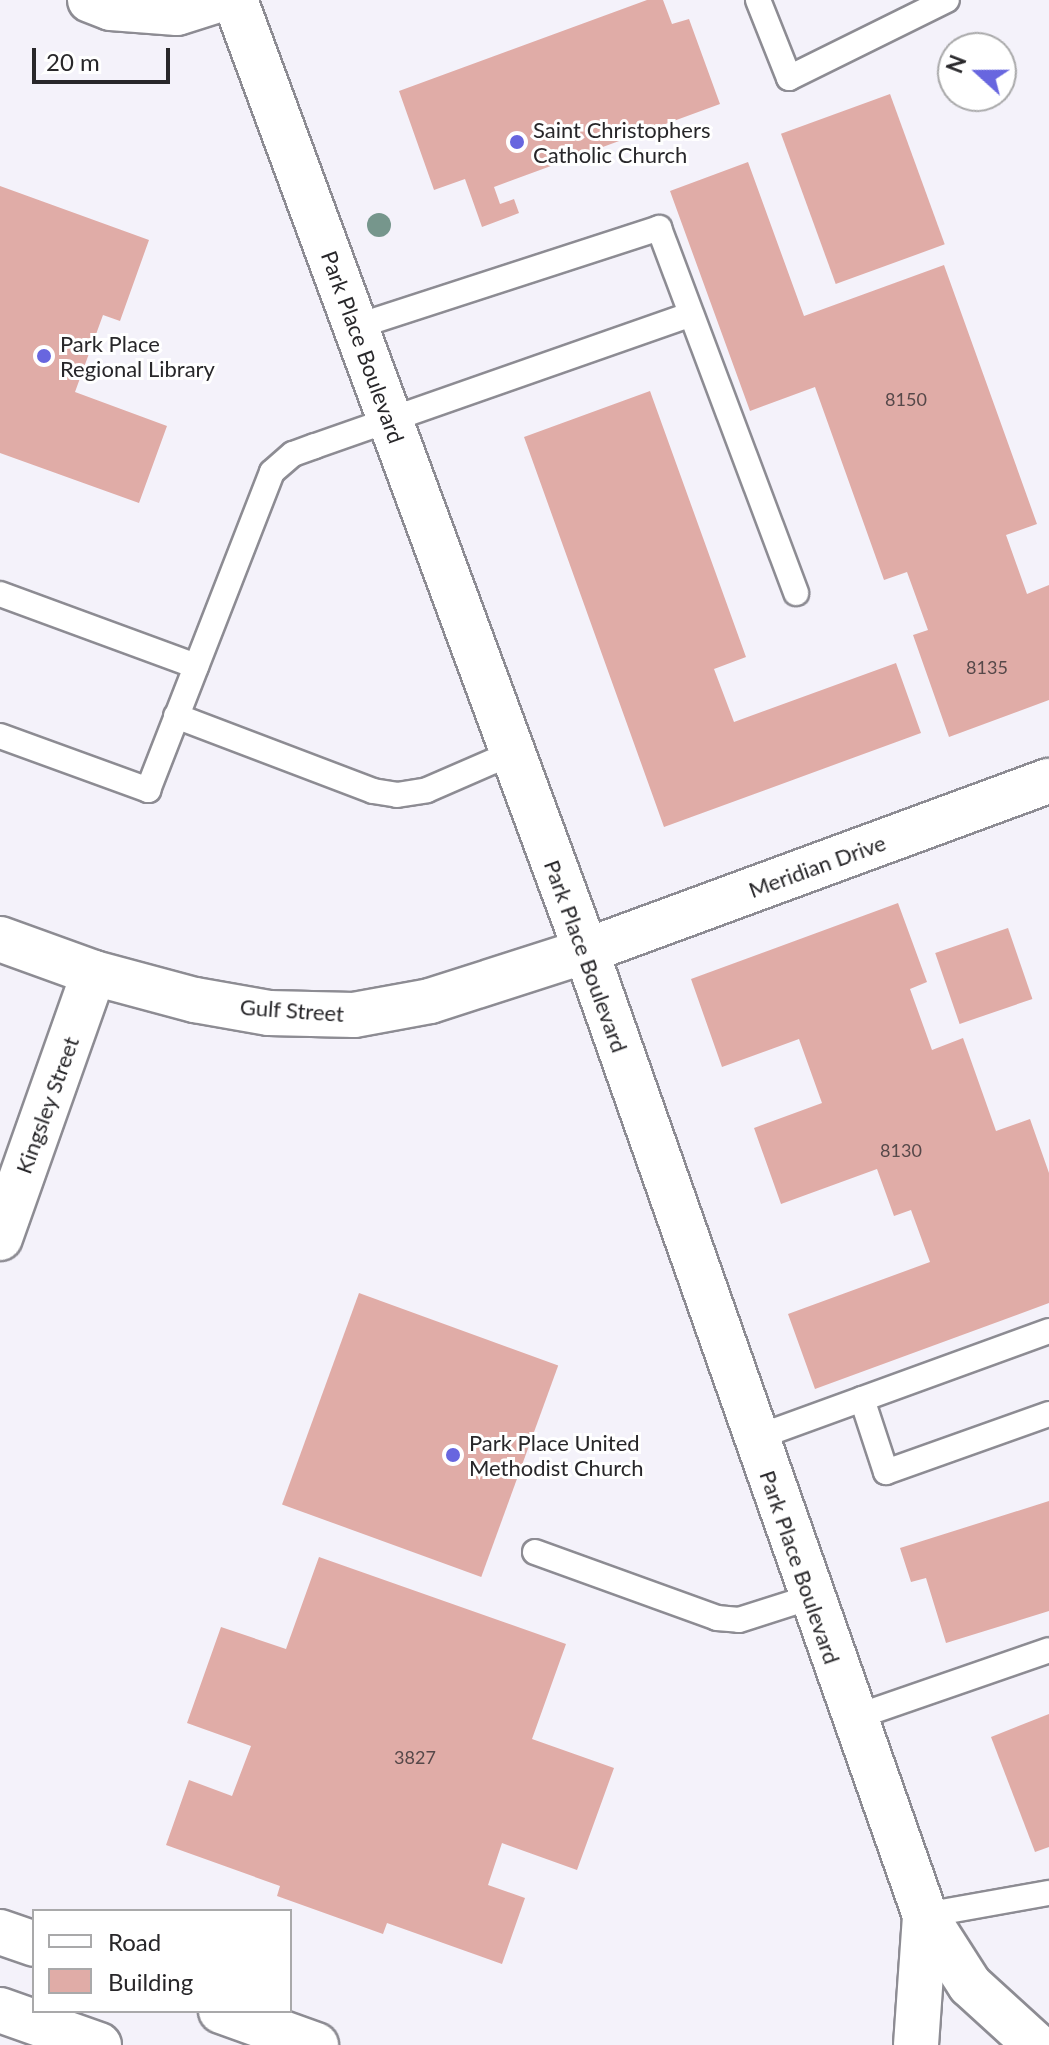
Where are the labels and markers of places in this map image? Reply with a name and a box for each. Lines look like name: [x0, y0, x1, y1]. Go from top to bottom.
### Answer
place label: Saint Christophers Catholic Church: [533, 116, 710, 168]
marker: Saint Christophers Catholic Church: [508, 133, 526, 151]
place label: Park Place Regional Library: [60, 330, 215, 382]
marker: Park Place Regional Library: [35, 347, 53, 365]
place label: Park Place United Methodist Church: [469, 1429, 643, 1480]
marker: Park Place United Methodist Church: [444, 1446, 462, 1464]

